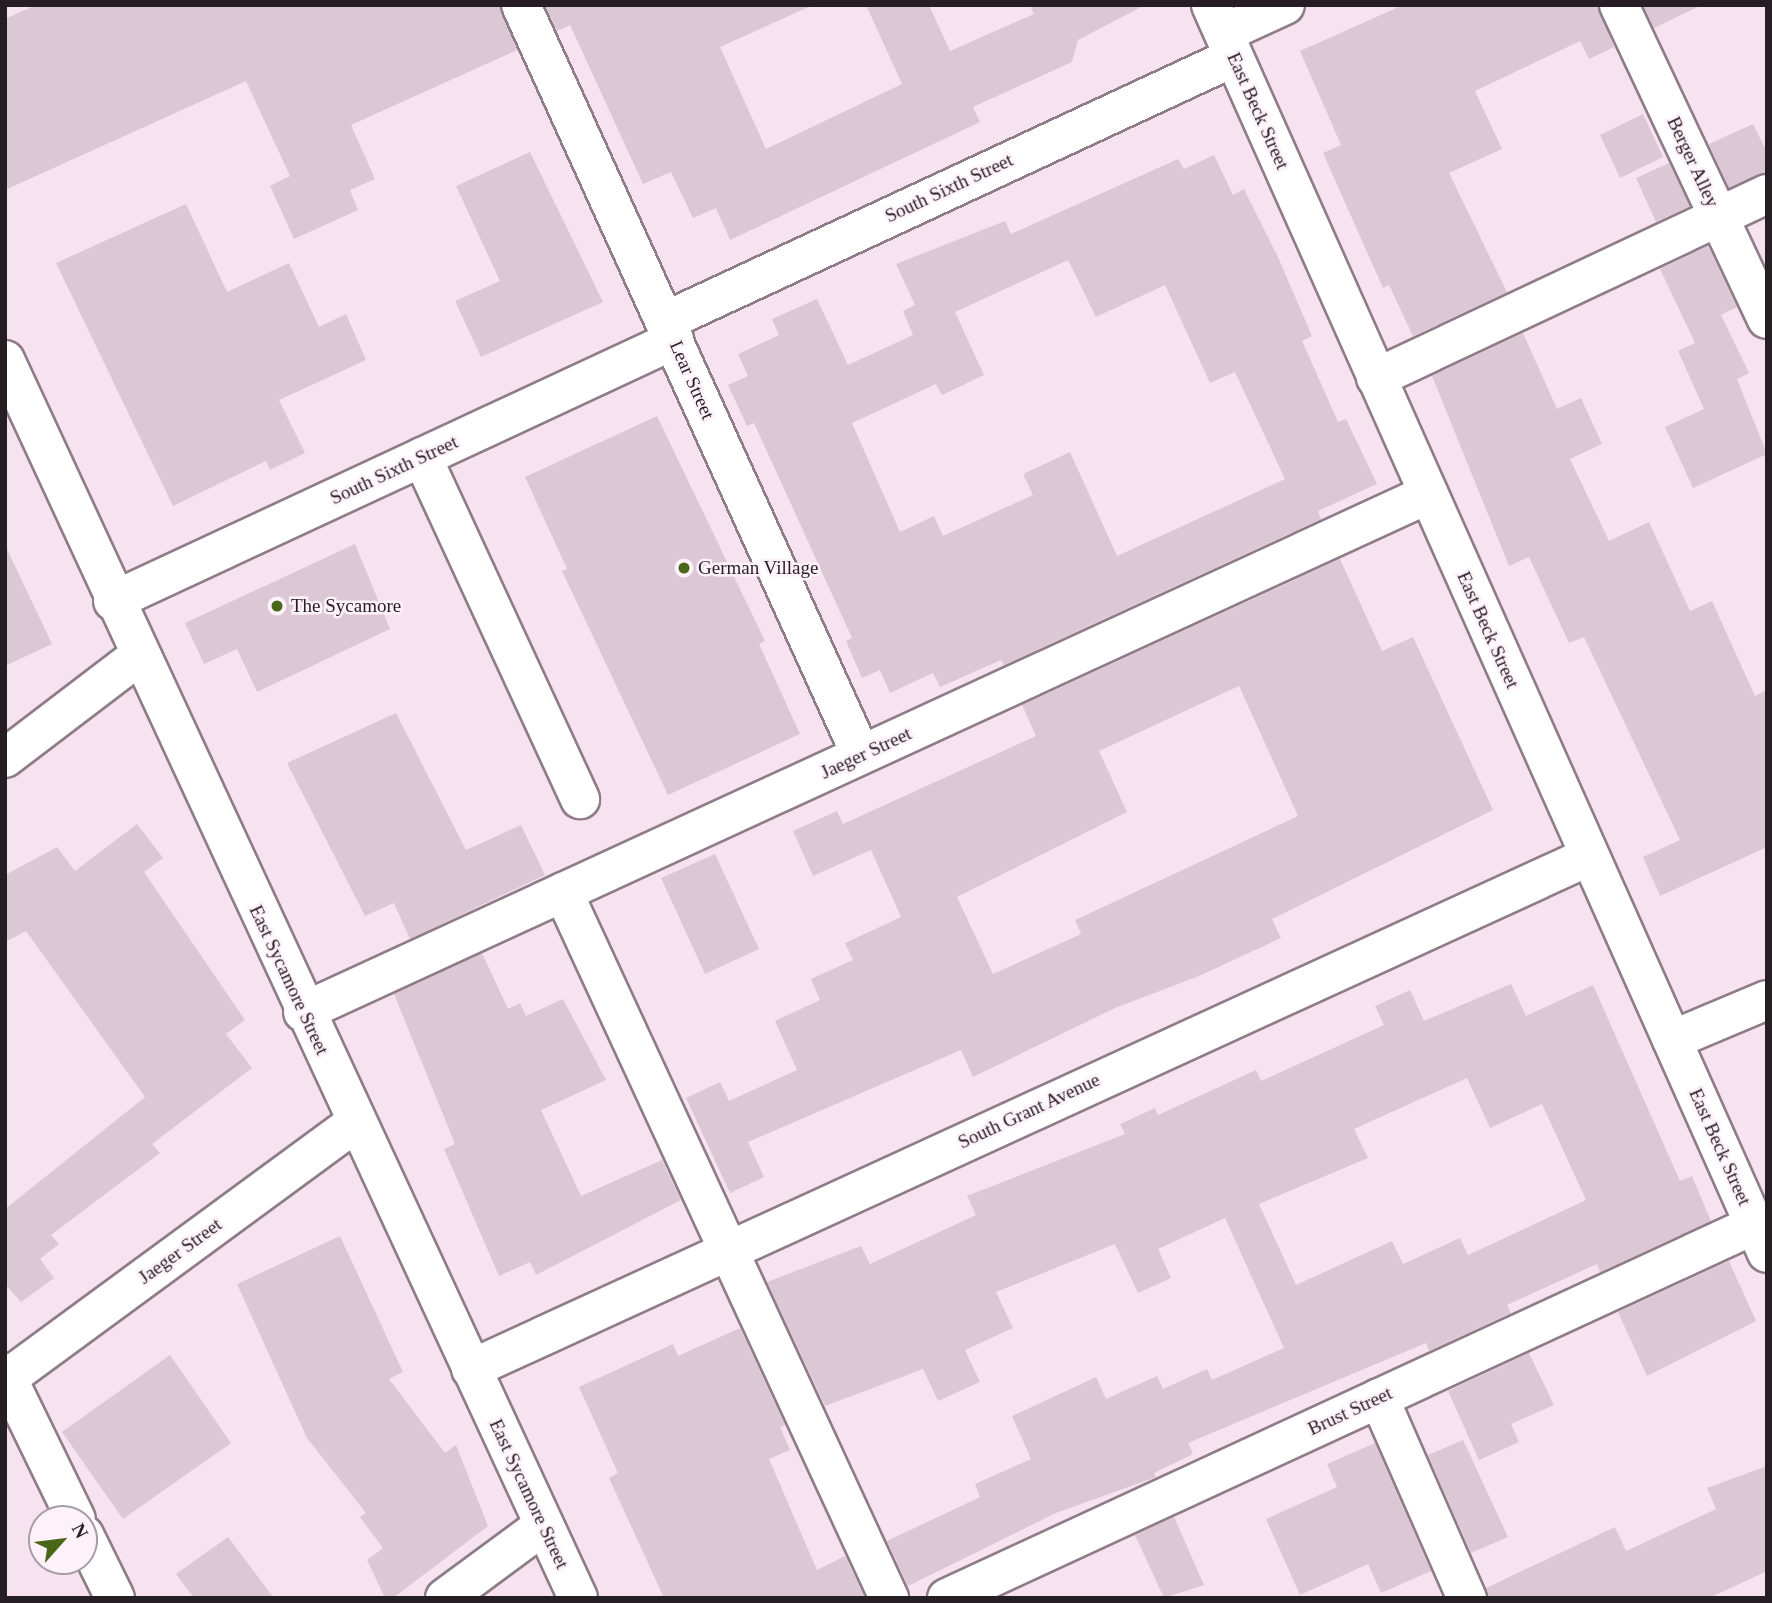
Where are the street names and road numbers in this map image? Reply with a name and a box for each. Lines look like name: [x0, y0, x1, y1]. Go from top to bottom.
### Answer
street label: East Beck Street: [1222, 49, 1294, 173]
street label: Berger Alley: [1662, 113, 1724, 211]
street label: South Sixth Street: [882, 148, 1016, 228]
street label: Lear Street: [665, 337, 719, 423]
street label: South Sixth Street: [327, 430, 461, 510]
street label: East Beck Street: [1452, 568, 1524, 692]
street label: Jaeger Street: [817, 722, 915, 784]
street label: East Sycamore Street: [244, 902, 334, 1058]
street label: South Grant Avenue: [954, 1068, 1104, 1154]
street label: East Beck Street: [1684, 1085, 1756, 1209]
street label: Jaeger Street: [134, 1213, 226, 1289]
street label: Brust Street: [1304, 1382, 1396, 1440]
street label: East Sycamore Street: [484, 1416, 574, 1572]

